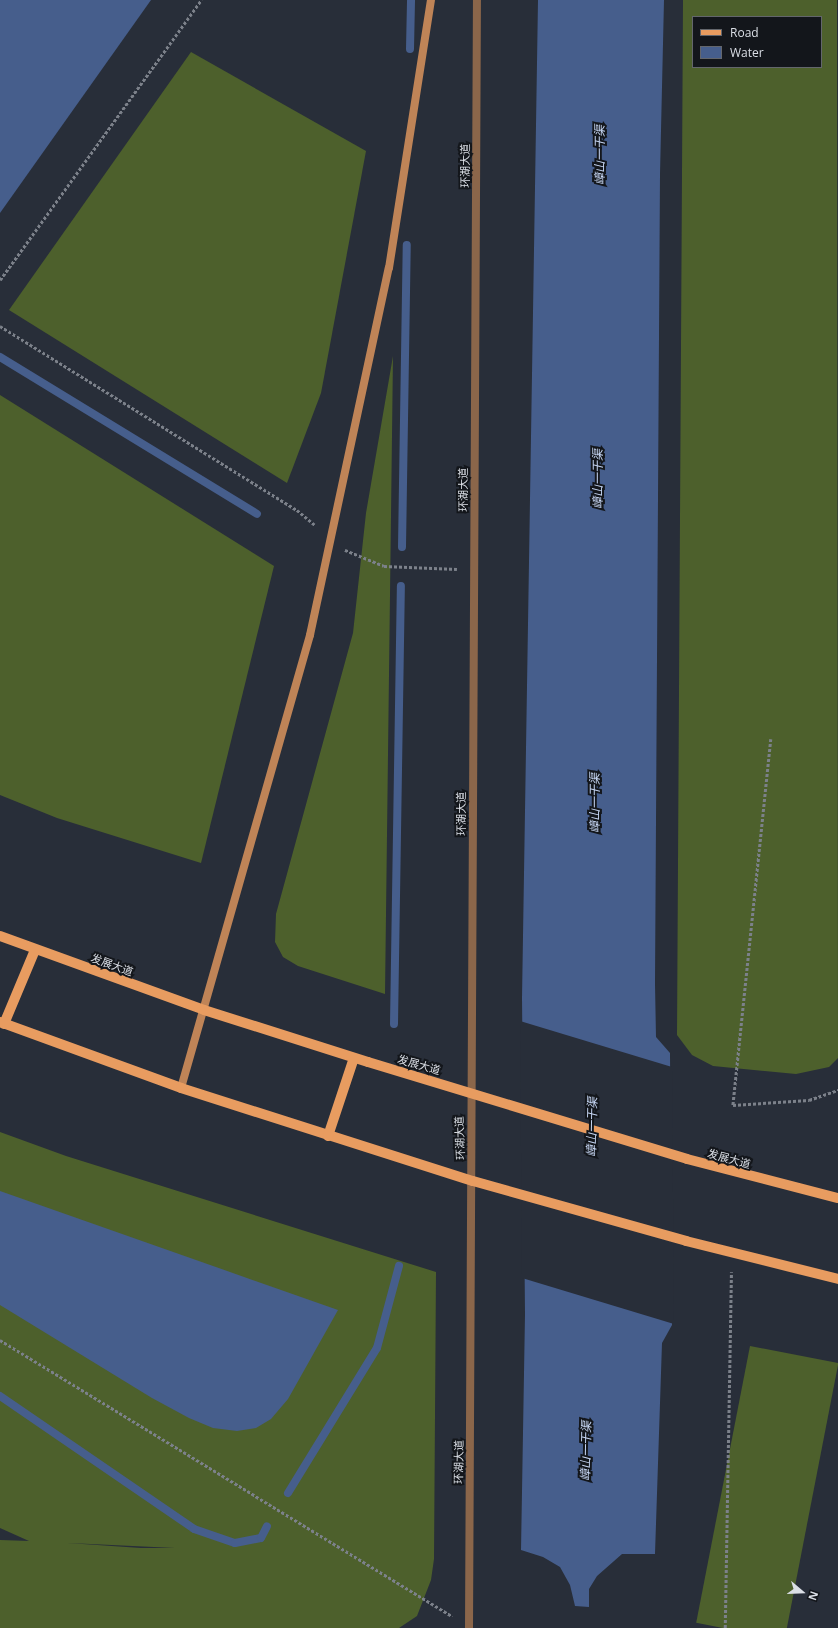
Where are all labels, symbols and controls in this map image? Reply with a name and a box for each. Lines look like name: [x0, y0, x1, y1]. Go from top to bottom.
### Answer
legend: [692, 16, 822, 68]
text: Road: [730, 24, 759, 41]
text: Water: [730, 44, 764, 61]
water label: 嶂山一干渠: [593, 125, 607, 185]
street label: 环湖大道: [458, 144, 472, 188]
water label: 嶂山一干渠: [591, 449, 605, 509]
street label: 环湖大道: [456, 468, 470, 512]
water label: 嶂山一干渠: [588, 773, 602, 833]
street label: 环湖大道: [454, 792, 468, 836]
street label: 发展大道: [89, 951, 135, 979]
street label: 发展大道: [396, 1053, 442, 1077]
water label: 嶂山一干渠: [584, 1097, 600, 1157]
street label: 环湖大道: [453, 1116, 467, 1160]
street label: 发展大道: [706, 1147, 752, 1171]
water label: 嶂山一干渠: [578, 1421, 594, 1481]
street label: 环湖大道: [452, 1440, 466, 1484]
north arrow: [782, 1572, 822, 1612]
text: N: [805, 1589, 822, 1603]

